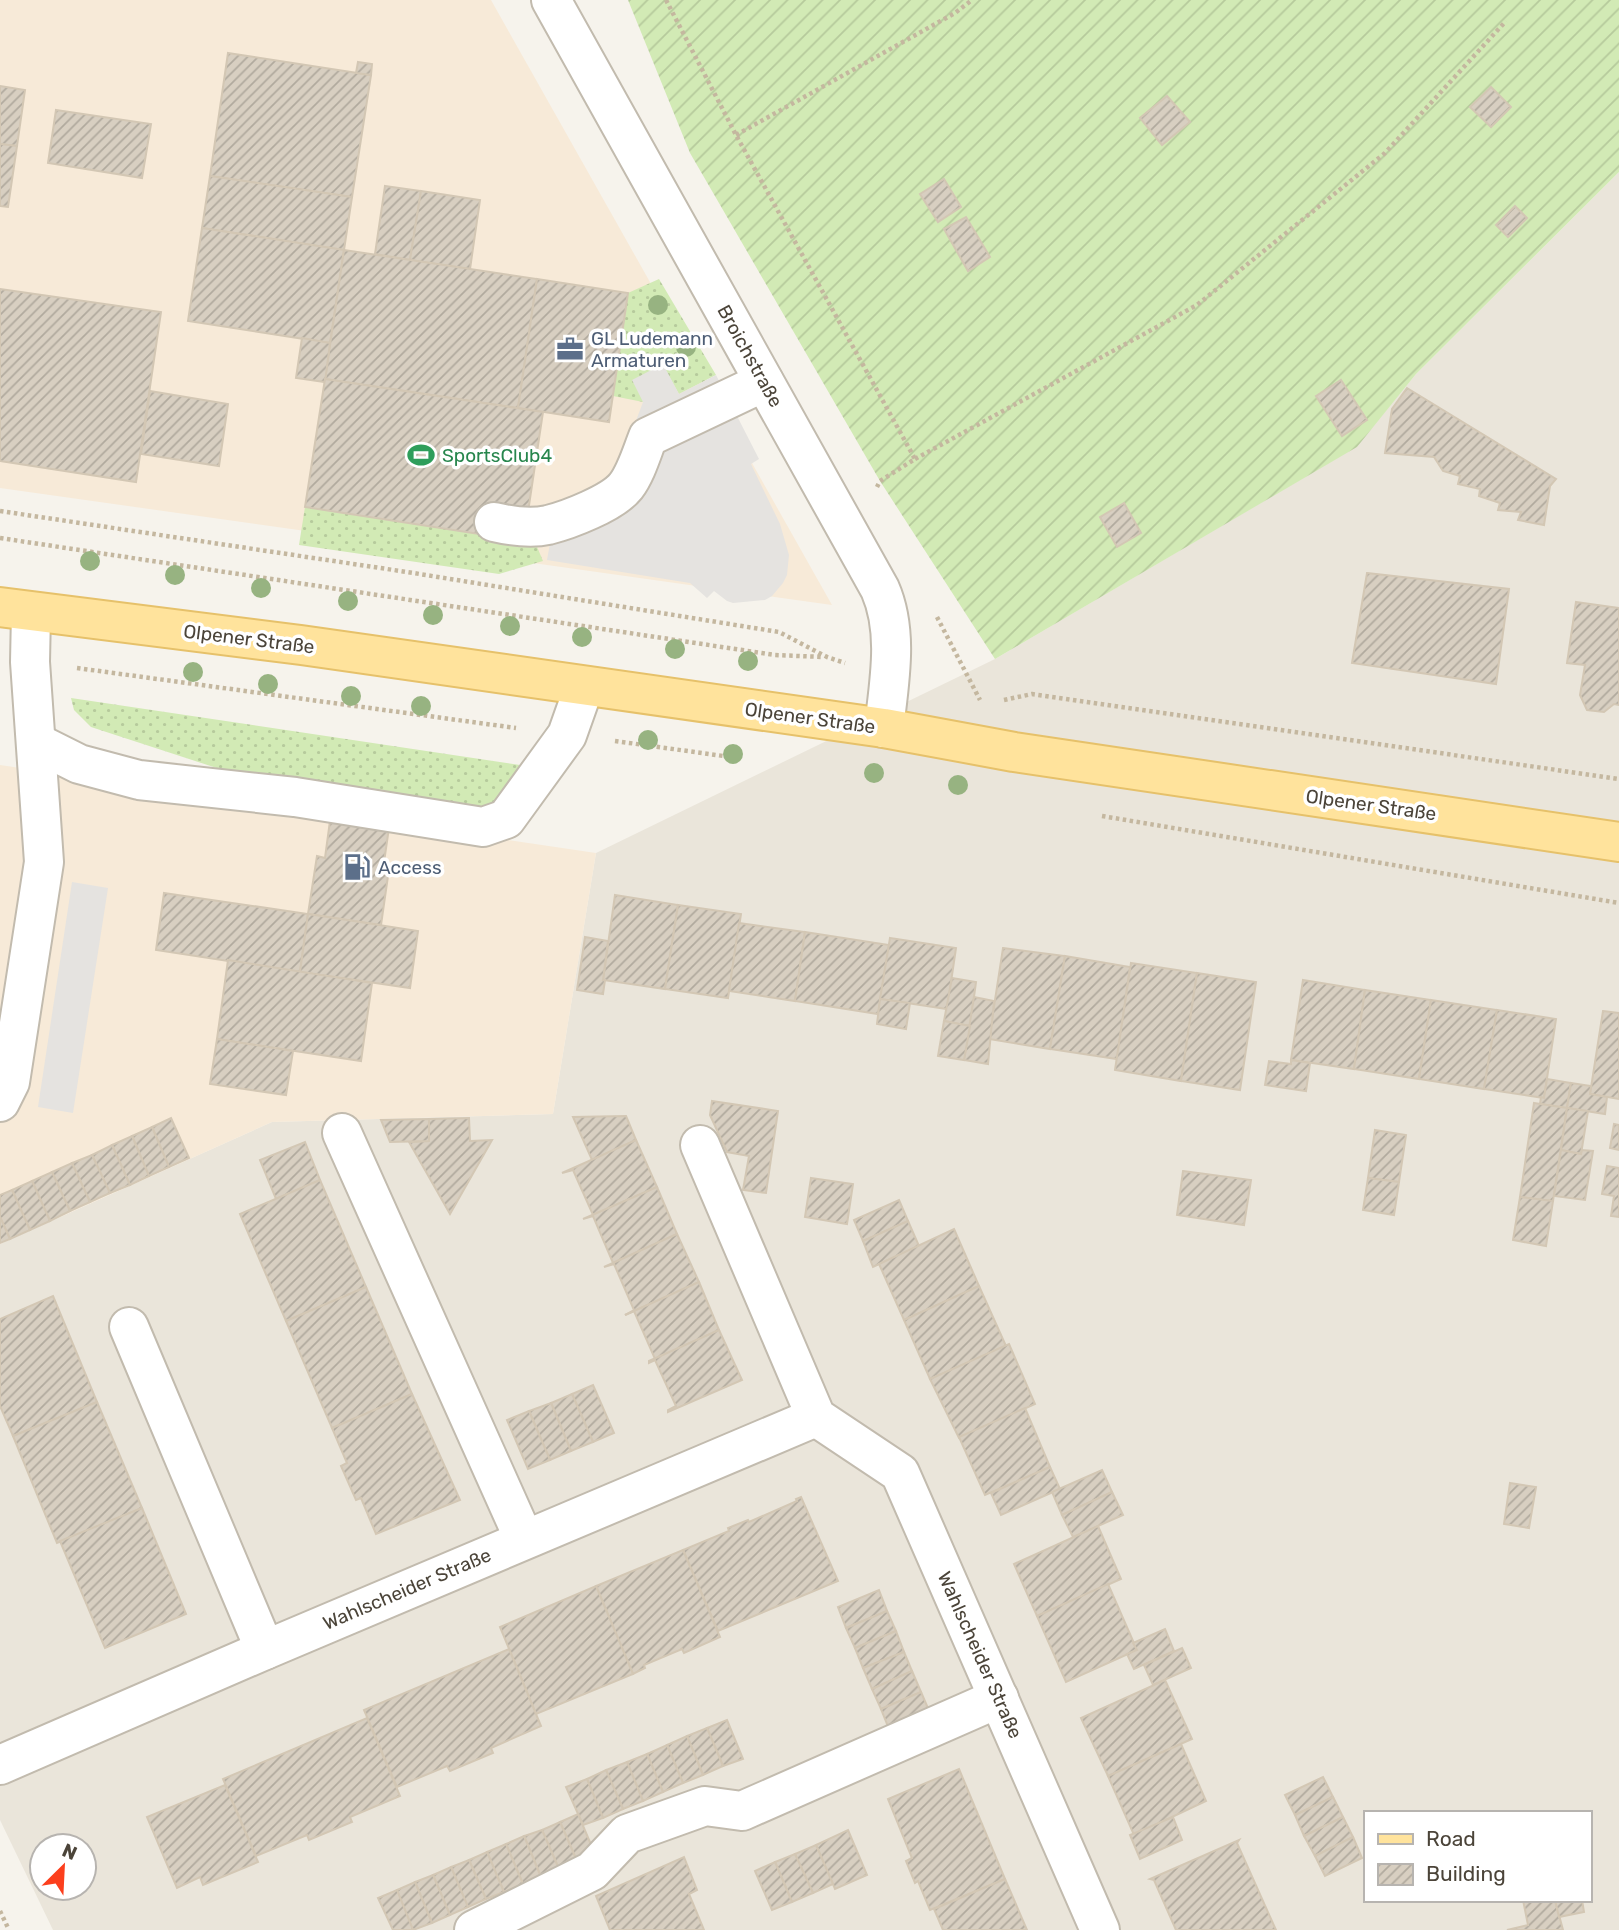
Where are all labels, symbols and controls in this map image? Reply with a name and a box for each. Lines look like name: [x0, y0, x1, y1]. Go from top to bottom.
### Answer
street label: Broichstraße: [712, 301, 788, 411]
place label: GL Ludemann Armaturen: [591, 327, 713, 372]
office icon: GL Ludemann Armaturen: [555, 334, 585, 364]
sports icon: SportsClub4: [406, 440, 436, 470]
place label: SportsClub4: [442, 444, 552, 467]
street label: Olpener Straße: [182, 620, 316, 658]
street label: Olpener Straße: [743, 697, 877, 739]
street label: Olpener Straße: [1304, 784, 1438, 826]
fuel station icon: Access: [342, 852, 372, 882]
place label: Access: [378, 856, 442, 879]
street label: Wahlscheider Straße: [319, 1543, 495, 1635]
street label: Wahlscheider Straße: [933, 1568, 1027, 1742]
legend: [1364, 1811, 1591, 1902]
text: Road: [1426, 1826, 1476, 1851]
north arrow: [28, 1832, 98, 1902]
text: N: [59, 1839, 81, 1865]
text: Building: [1426, 1861, 1506, 1886]

